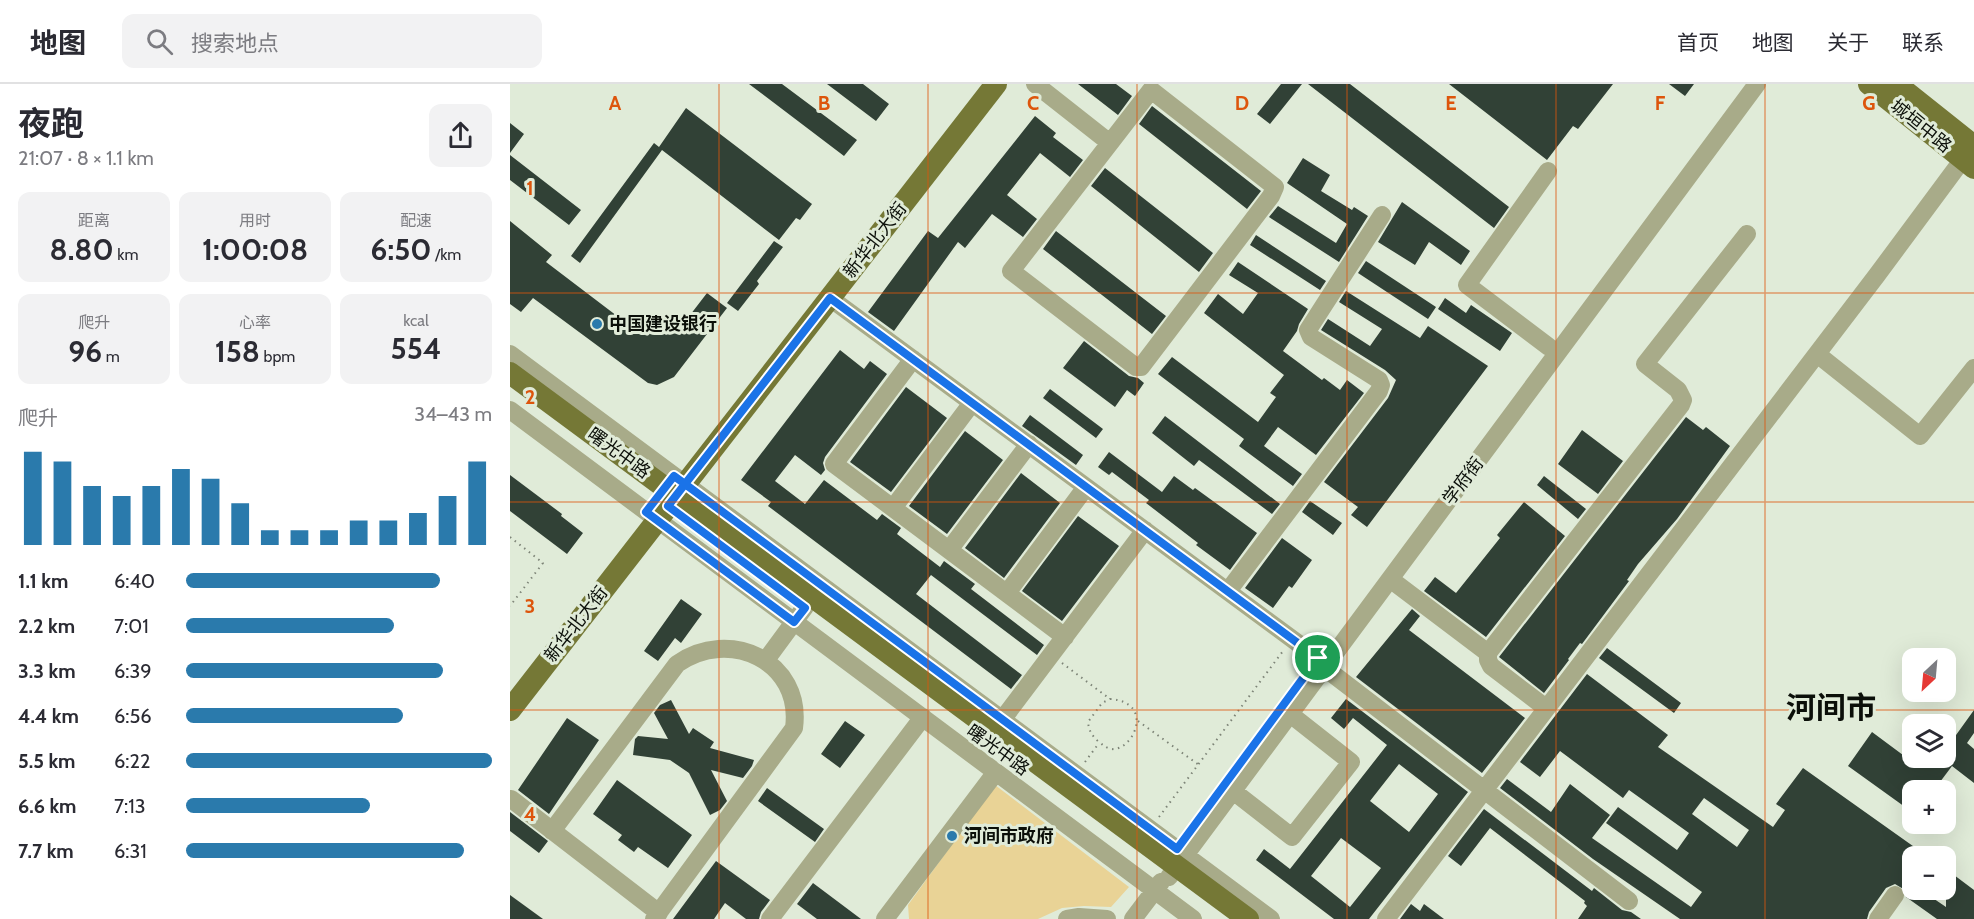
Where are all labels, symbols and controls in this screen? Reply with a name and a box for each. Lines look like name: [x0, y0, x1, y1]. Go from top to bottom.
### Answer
search box: [122, 14, 542, 68]
icon: search: [143, 25, 176, 58]
text: 地图: [30, 26, 86, 60]
text: 搜索地点: [191, 30, 279, 57]
text: 首页: [1677, 30, 1719, 55]
text: 地图: [1752, 30, 1794, 55]
text: 关于: [1827, 30, 1869, 55]
text: 联系: [1902, 30, 1944, 55]
text: A: [609, 91, 622, 115]
text: B: [818, 91, 830, 115]
text: C: [1027, 91, 1039, 115]
text: D: [1235, 91, 1249, 115]
text: E: [1445, 91, 1457, 115]
text: F: [1655, 91, 1666, 115]
text: G: [1862, 91, 1876, 115]
street label: 城垣中路: [1886, 95, 1956, 157]
text: 夜跑: [18, 103, 84, 143]
button: share: [429, 104, 492, 167]
text: 21:07 · 8 × 1.1 km: [18, 146, 154, 170]
text: 1: [526, 176, 534, 200]
street label: 新华北大街: [839, 198, 911, 282]
text: 距离: [78, 211, 110, 230]
text: 用时: [239, 211, 271, 230]
text: 配速: [400, 211, 432, 230]
text: 8.80: [50, 231, 114, 268]
text: 1:00:08: [202, 231, 308, 268]
text: 6:50: [371, 231, 431, 268]
text: km: [114, 245, 138, 264]
text: /km: [431, 245, 461, 264]
text: kcal: [403, 311, 429, 330]
text: 爬升: [78, 313, 110, 332]
text: 心率: [239, 313, 271, 332]
place label: 中国建设银行: [609, 313, 717, 335]
marker: 中国建设银行: [590, 317, 604, 331]
text: 554: [391, 330, 441, 367]
text: 96: [68, 333, 102, 370]
text: 158: [215, 333, 260, 370]
text: m: [102, 347, 120, 366]
text: bpm: [260, 347, 295, 366]
text: 2: [525, 385, 535, 409]
text: 34–43 m: [414, 402, 492, 426]
text: 爬升: [18, 406, 58, 430]
street label: 曙光中路: [583, 423, 655, 483]
street label: 学府街: [1438, 453, 1488, 509]
text: 1.1 km: [18, 569, 68, 593]
text: 6:40: [114, 569, 155, 593]
street label: 新华北大街: [540, 582, 612, 666]
text: 3: [525, 594, 535, 618]
text: 2.2 km: [18, 614, 75, 638]
text: 7:01: [114, 614, 149, 638]
pin: [1292, 632, 1343, 683]
icon: arrive: [1301, 641, 1334, 674]
north arrow: [1902, 648, 1956, 702]
map controls: [1902, 648, 1956, 900]
text: 3.3 km: [18, 659, 76, 683]
text: 6:39: [114, 659, 152, 683]
district label: 河间市: [1786, 689, 1876, 726]
text: 4.4 km: [18, 704, 79, 728]
text: 6:56: [114, 704, 152, 728]
button: layers: [1902, 714, 1956, 768]
street label: 曙光中路: [962, 720, 1034, 780]
text: 5.5 km: [18, 749, 76, 773]
text: 6:22: [114, 749, 150, 773]
button: +: [1902, 780, 1956, 834]
text: 6.6 km: [18, 794, 77, 818]
text: 7:13: [114, 794, 146, 818]
text: 4: [524, 802, 536, 826]
place label: 河间市政府: [964, 825, 1054, 847]
marker: 河间市政府: [945, 829, 959, 843]
text: 7.7 km: [18, 839, 74, 863]
text: 6:31: [114, 839, 147, 863]
button: −: [1902, 846, 1956, 900]

